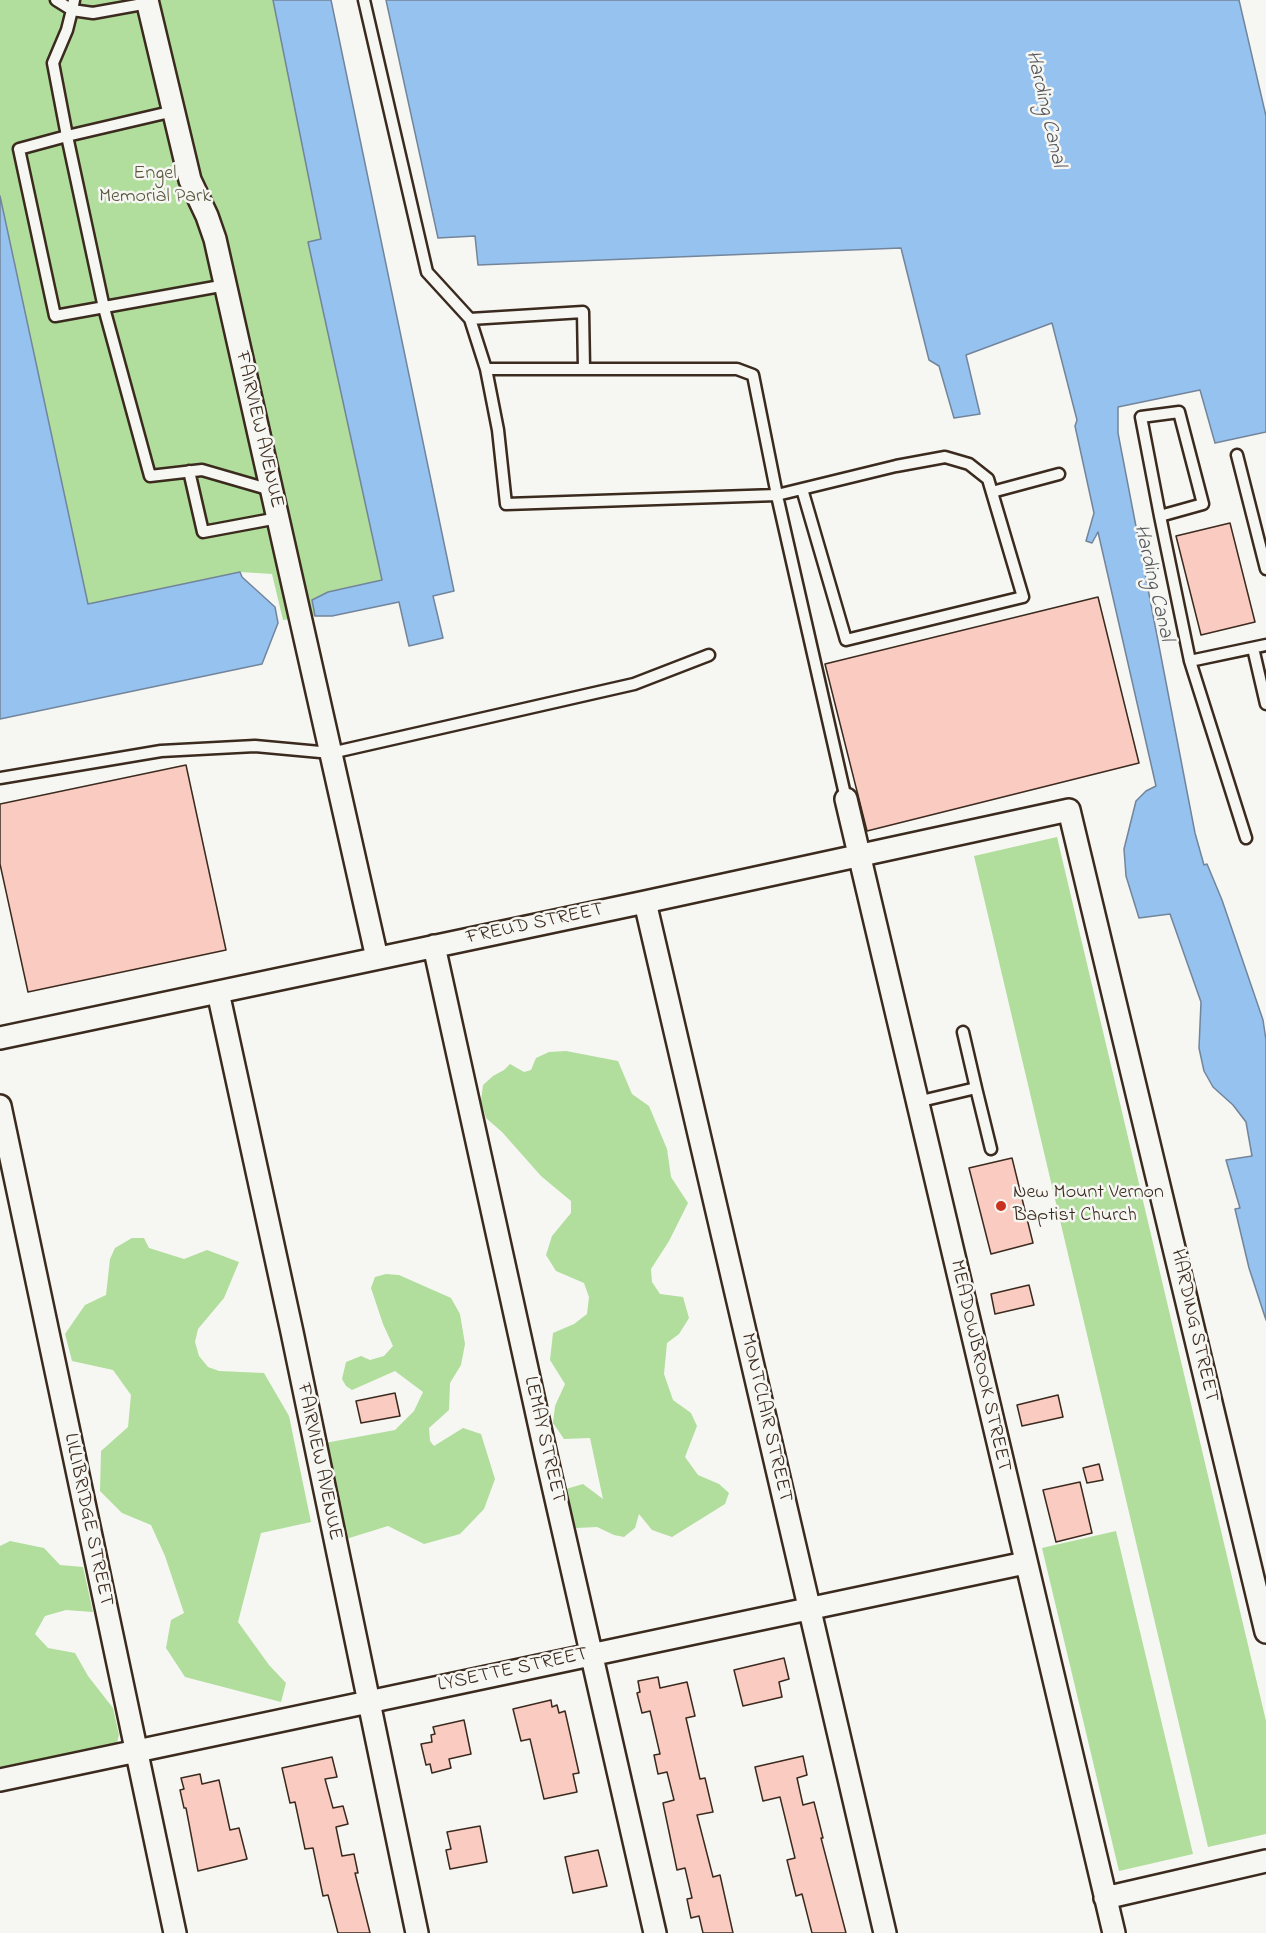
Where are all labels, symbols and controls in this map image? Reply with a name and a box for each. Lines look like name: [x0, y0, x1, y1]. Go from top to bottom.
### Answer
water label: Harding Canal: [1018, 48, 1070, 170]
park label: Engel Memorial Park: [99, 163, 211, 210]
street label: FAIRVIEW AVENUE: [228, 349, 288, 511]
water label: Harding Canal: [1126, 522, 1178, 644]
street label: FREUD STREET: [464, 899, 606, 951]
place label: New Mount Vernon Baptist Church: [1013, 1182, 1164, 1229]
marker: New Mount Vernon Baptist Church: [994, 1199, 1008, 1213]
street label: HARDING STREET: [1164, 1247, 1222, 1405]
street label: MEADOWBROOK STREET: [943, 1258, 1015, 1474]
street label: MONTCLAIR STREET: [734, 1331, 796, 1505]
street label: LEMAY STREET: [517, 1374, 569, 1506]
street label: FAIRVIEW AVENUE: [290, 1381, 346, 1543]
street label: LILLIBRIDGE STREET: [57, 1431, 117, 1609]
street label: LYSETTE STREET: [436, 1643, 590, 1699]

